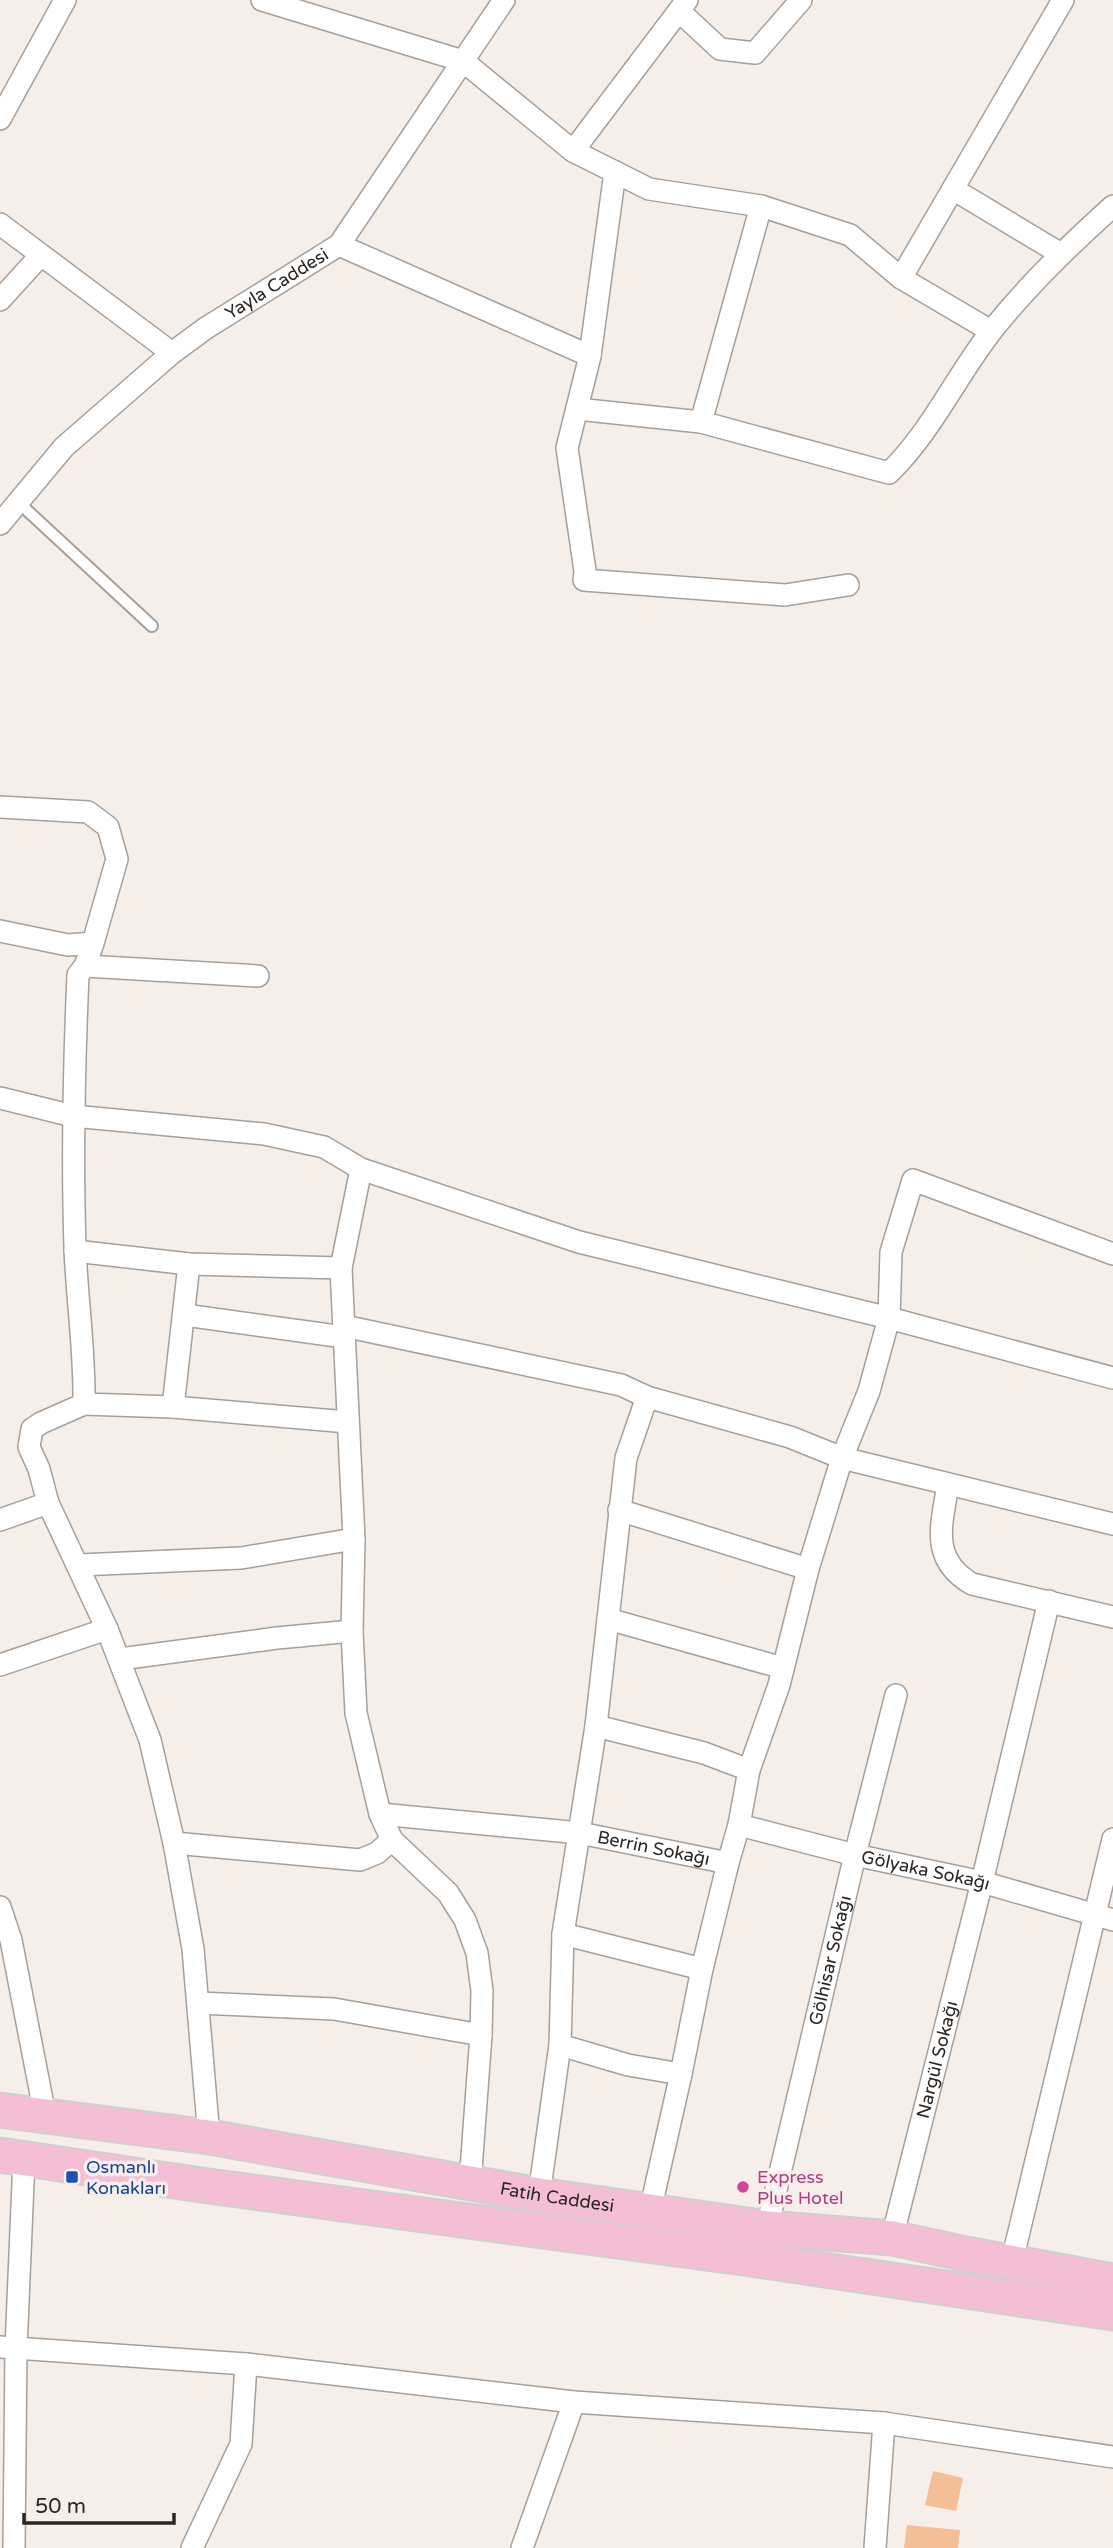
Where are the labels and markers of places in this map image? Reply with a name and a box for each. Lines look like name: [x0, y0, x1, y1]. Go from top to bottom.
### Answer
place label: Osmanlı Konakları: [86, 2156, 166, 2199]
place label: Express Plus Hotel: [757, 2166, 843, 2209]
marker: Osmanlı Konakları: [64, 2169, 80, 2185]
marker: Express Plus Hotel: [735, 2179, 751, 2195]

